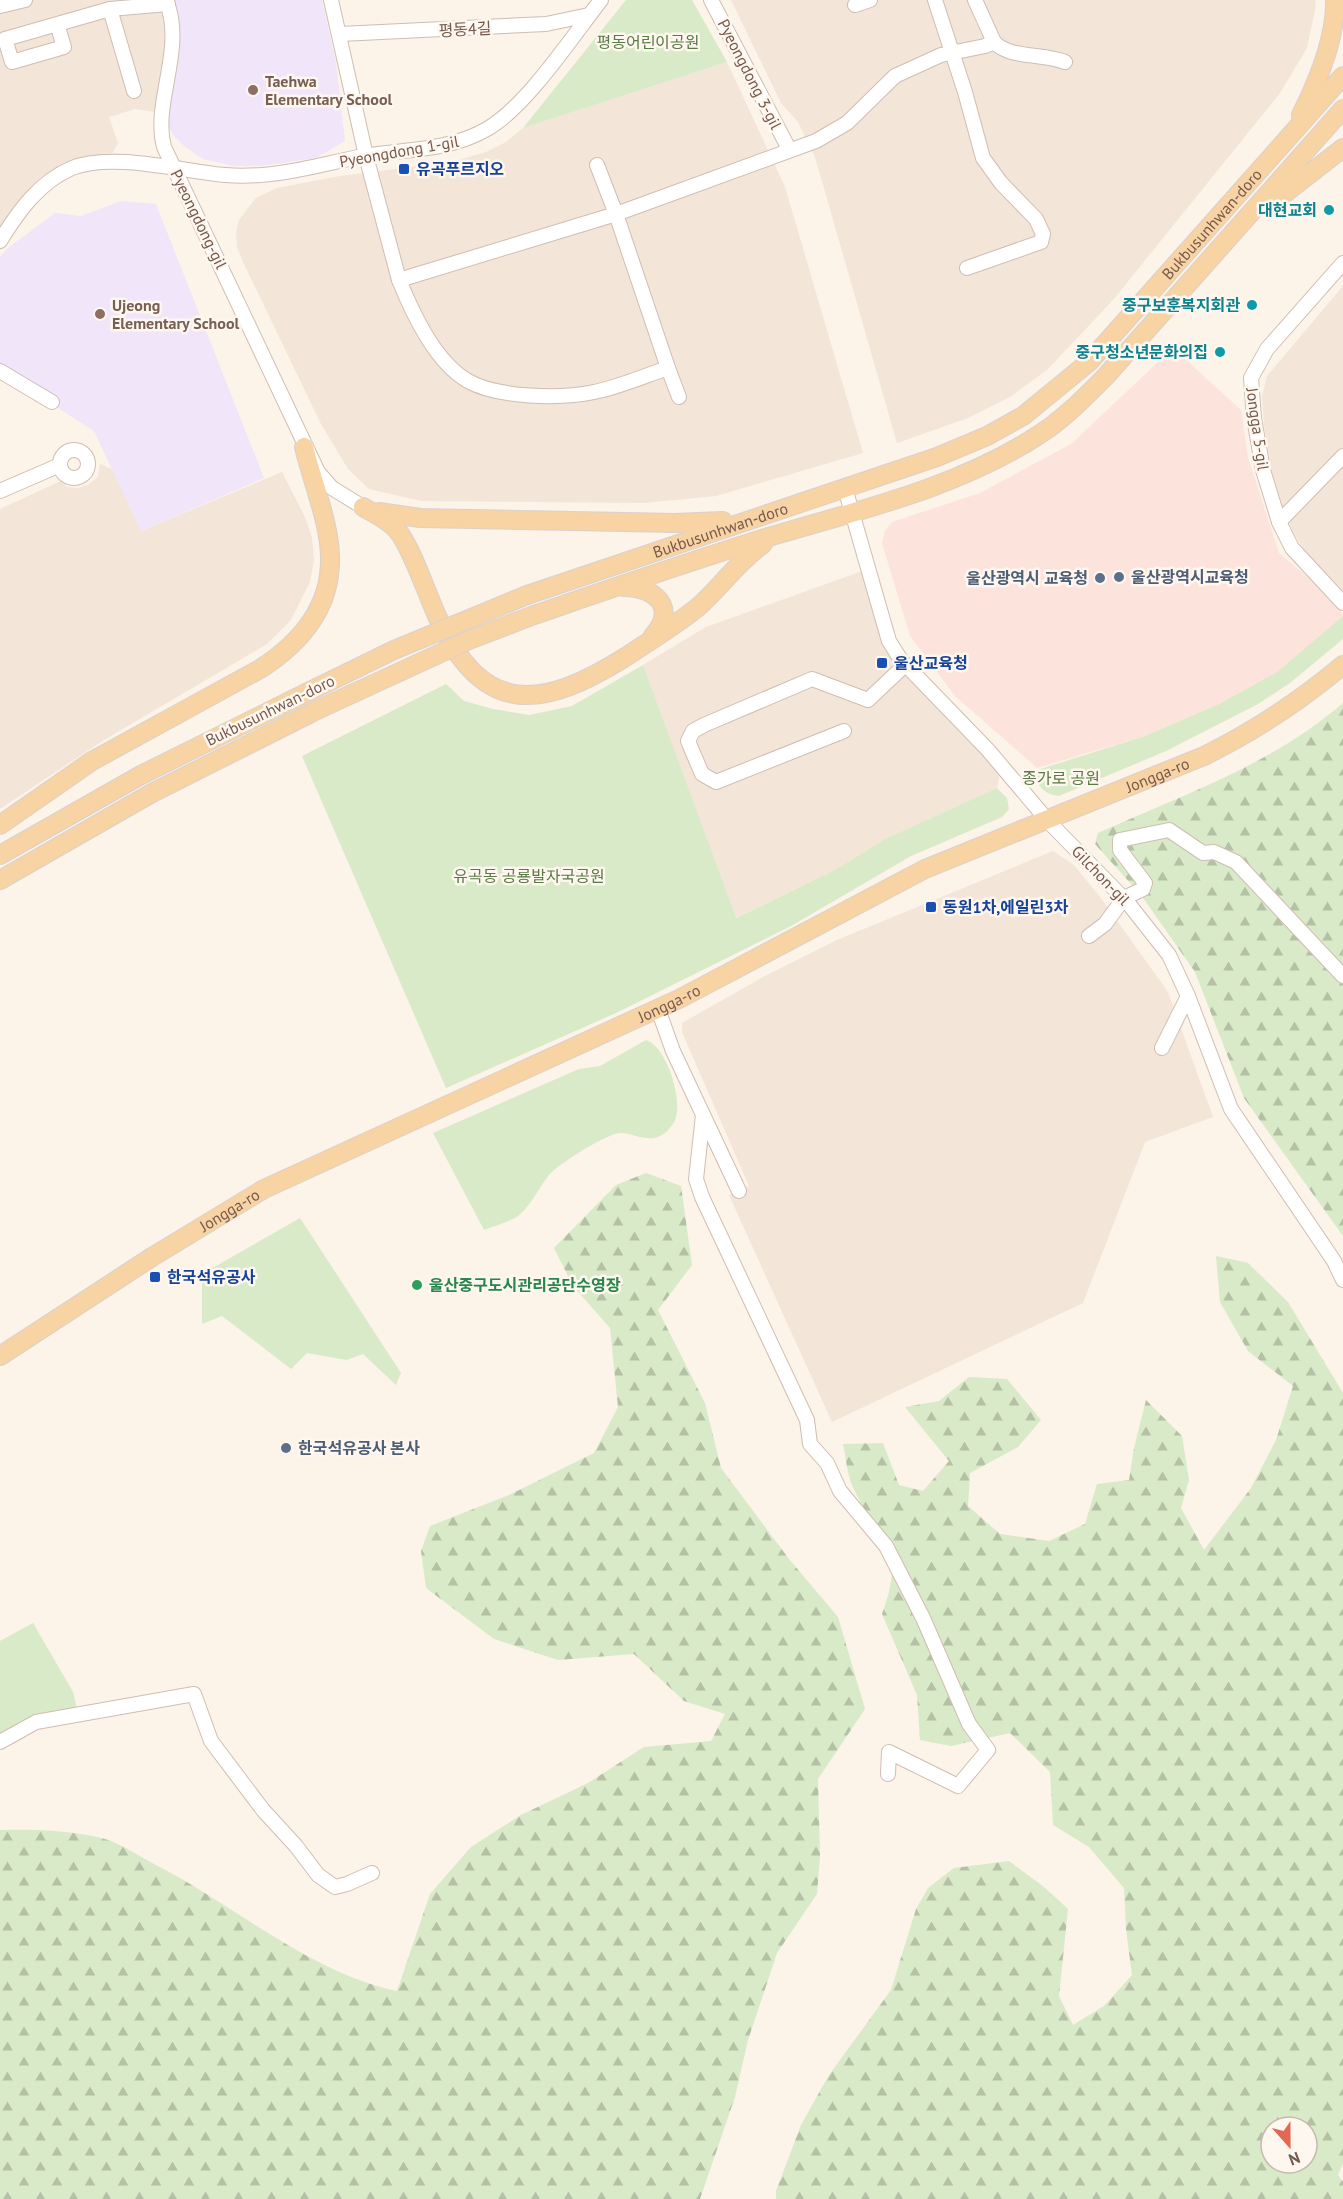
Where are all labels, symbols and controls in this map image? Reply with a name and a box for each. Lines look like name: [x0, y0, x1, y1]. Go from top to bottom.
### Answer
street label: Pyeongdong 3-gil: [714, 16, 787, 133]
street label: 평동4길: [438, 18, 492, 40]
park label: 평동어린이공원: [596, 32, 700, 52]
place label: Taehwa Elementary School: [265, 71, 392, 109]
marker: Taehwa Elementary School: [246, 83, 260, 97]
street label: Pyeongdong 1-gil: [338, 131, 461, 171]
place label: 유곡푸르지오: [416, 159, 504, 179]
marker: 유곡푸르지오: [397, 162, 411, 176]
street label: Bukbusunhwan-doro: [1157, 164, 1266, 283]
street label: Pyeongdong-gil: [166, 166, 232, 272]
place label: 대현교회: [1258, 200, 1317, 220]
marker: 대현교회: [1322, 203, 1336, 217]
place label: Ujeong Elementary School: [112, 295, 239, 333]
place label: 중구보훈복지회관: [1122, 295, 1240, 315]
marker: 중구보훈복지회관: [1245, 298, 1259, 312]
marker: Ujeong Elementary School: [93, 307, 107, 321]
place label: 중구청소년문화의집: [1076, 342, 1208, 362]
marker: 중구청소년문화의집: [1213, 345, 1227, 359]
street label: Jongga 5-gil: [1242, 385, 1274, 472]
street label: Bukbusunhwan-doro: [650, 498, 790, 562]
place label: 울산광역시교육청: [1131, 567, 1249, 587]
place label: 울산광역시 교육청: [966, 568, 1088, 588]
marker: 울산광역시교육청: [1112, 570, 1126, 584]
marker: 울산광역시 교육청: [1093, 571, 1107, 585]
place label: 울산교육청: [894, 653, 968, 673]
marker: 울산교육청: [875, 656, 889, 670]
street label: Bukbusunhwan-doro: [202, 670, 338, 750]
street label: Jongga-ro: [1122, 753, 1192, 797]
park label: 종가로 공원: [1022, 768, 1100, 788]
street label: Gilchon-gil: [1068, 841, 1135, 909]
park label: 유곡동 공룡발자국공원: [453, 866, 605, 886]
place label: 동원1차,에일린3차: [943, 897, 1068, 917]
marker: 동원1차,에일린3차: [924, 900, 938, 914]
street label: Jongga-ro: [634, 980, 704, 1027]
street label: Jongga-ro: [195, 1184, 263, 1236]
place label: 한국석유공사: [167, 1267, 256, 1287]
marker: 한국석유공사: [148, 1270, 162, 1284]
place label: 울산중구도시관리공단수영장: [429, 1275, 621, 1295]
marker: 울산중구도시관리공단수영장: [410, 1278, 424, 1292]
place label: 한국석유공사 본사: [298, 1438, 420, 1458]
marker: 한국석유공사 본사: [279, 1441, 293, 1455]
north arrow: [1259, 2115, 1319, 2175]
text: N: [1286, 2148, 1303, 2170]

